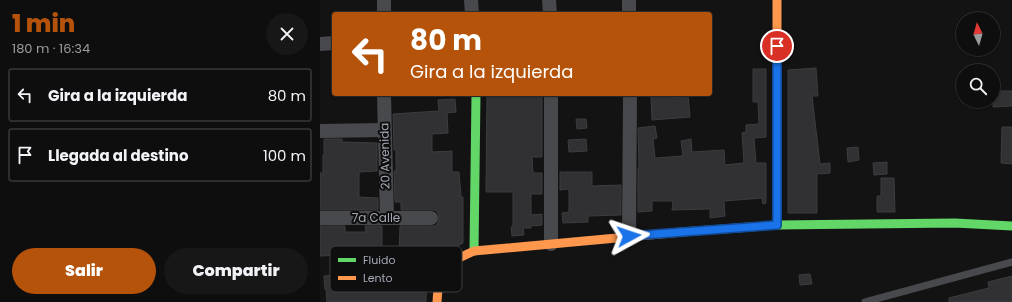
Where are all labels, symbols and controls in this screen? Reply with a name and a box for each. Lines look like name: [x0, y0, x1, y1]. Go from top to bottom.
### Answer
text: 1 min: [12, 7, 75, 40]
north arrow: [956, 12, 1000, 56]
map controls: [956, 12, 1000, 108]
button: close: [266, 13, 308, 55]
text: 80 m: [410, 21, 482, 60]
icon: left: [344, 28, 396, 80]
pin: [760, 29, 794, 63]
icon: arrive: [766, 35, 788, 57]
text: 180 m · 16:34: [12, 39, 90, 58]
text: Gira a la izquierda: [410, 59, 573, 84]
button: search: [956, 64, 1000, 108]
icon: left: [14, 84, 36, 106]
text: Gira a la izquierda: [48, 85, 187, 106]
text: 80 m: [268, 85, 306, 106]
street label: 20 Avenida: [375, 122, 394, 190]
icon: arrive: [14, 144, 36, 166]
text: Llegada al destino: [48, 145, 189, 166]
text: 100 m: [263, 145, 306, 166]
street label: 7a Calle: [352, 209, 400, 226]
position arrow: [608, 215, 650, 257]
legend: [330, 246, 462, 292]
button: Salir: [12, 248, 156, 294]
button: Compartir: [164, 248, 308, 294]
text: Fluido: [363, 252, 395, 268]
text: Lento: [363, 270, 393, 286]

